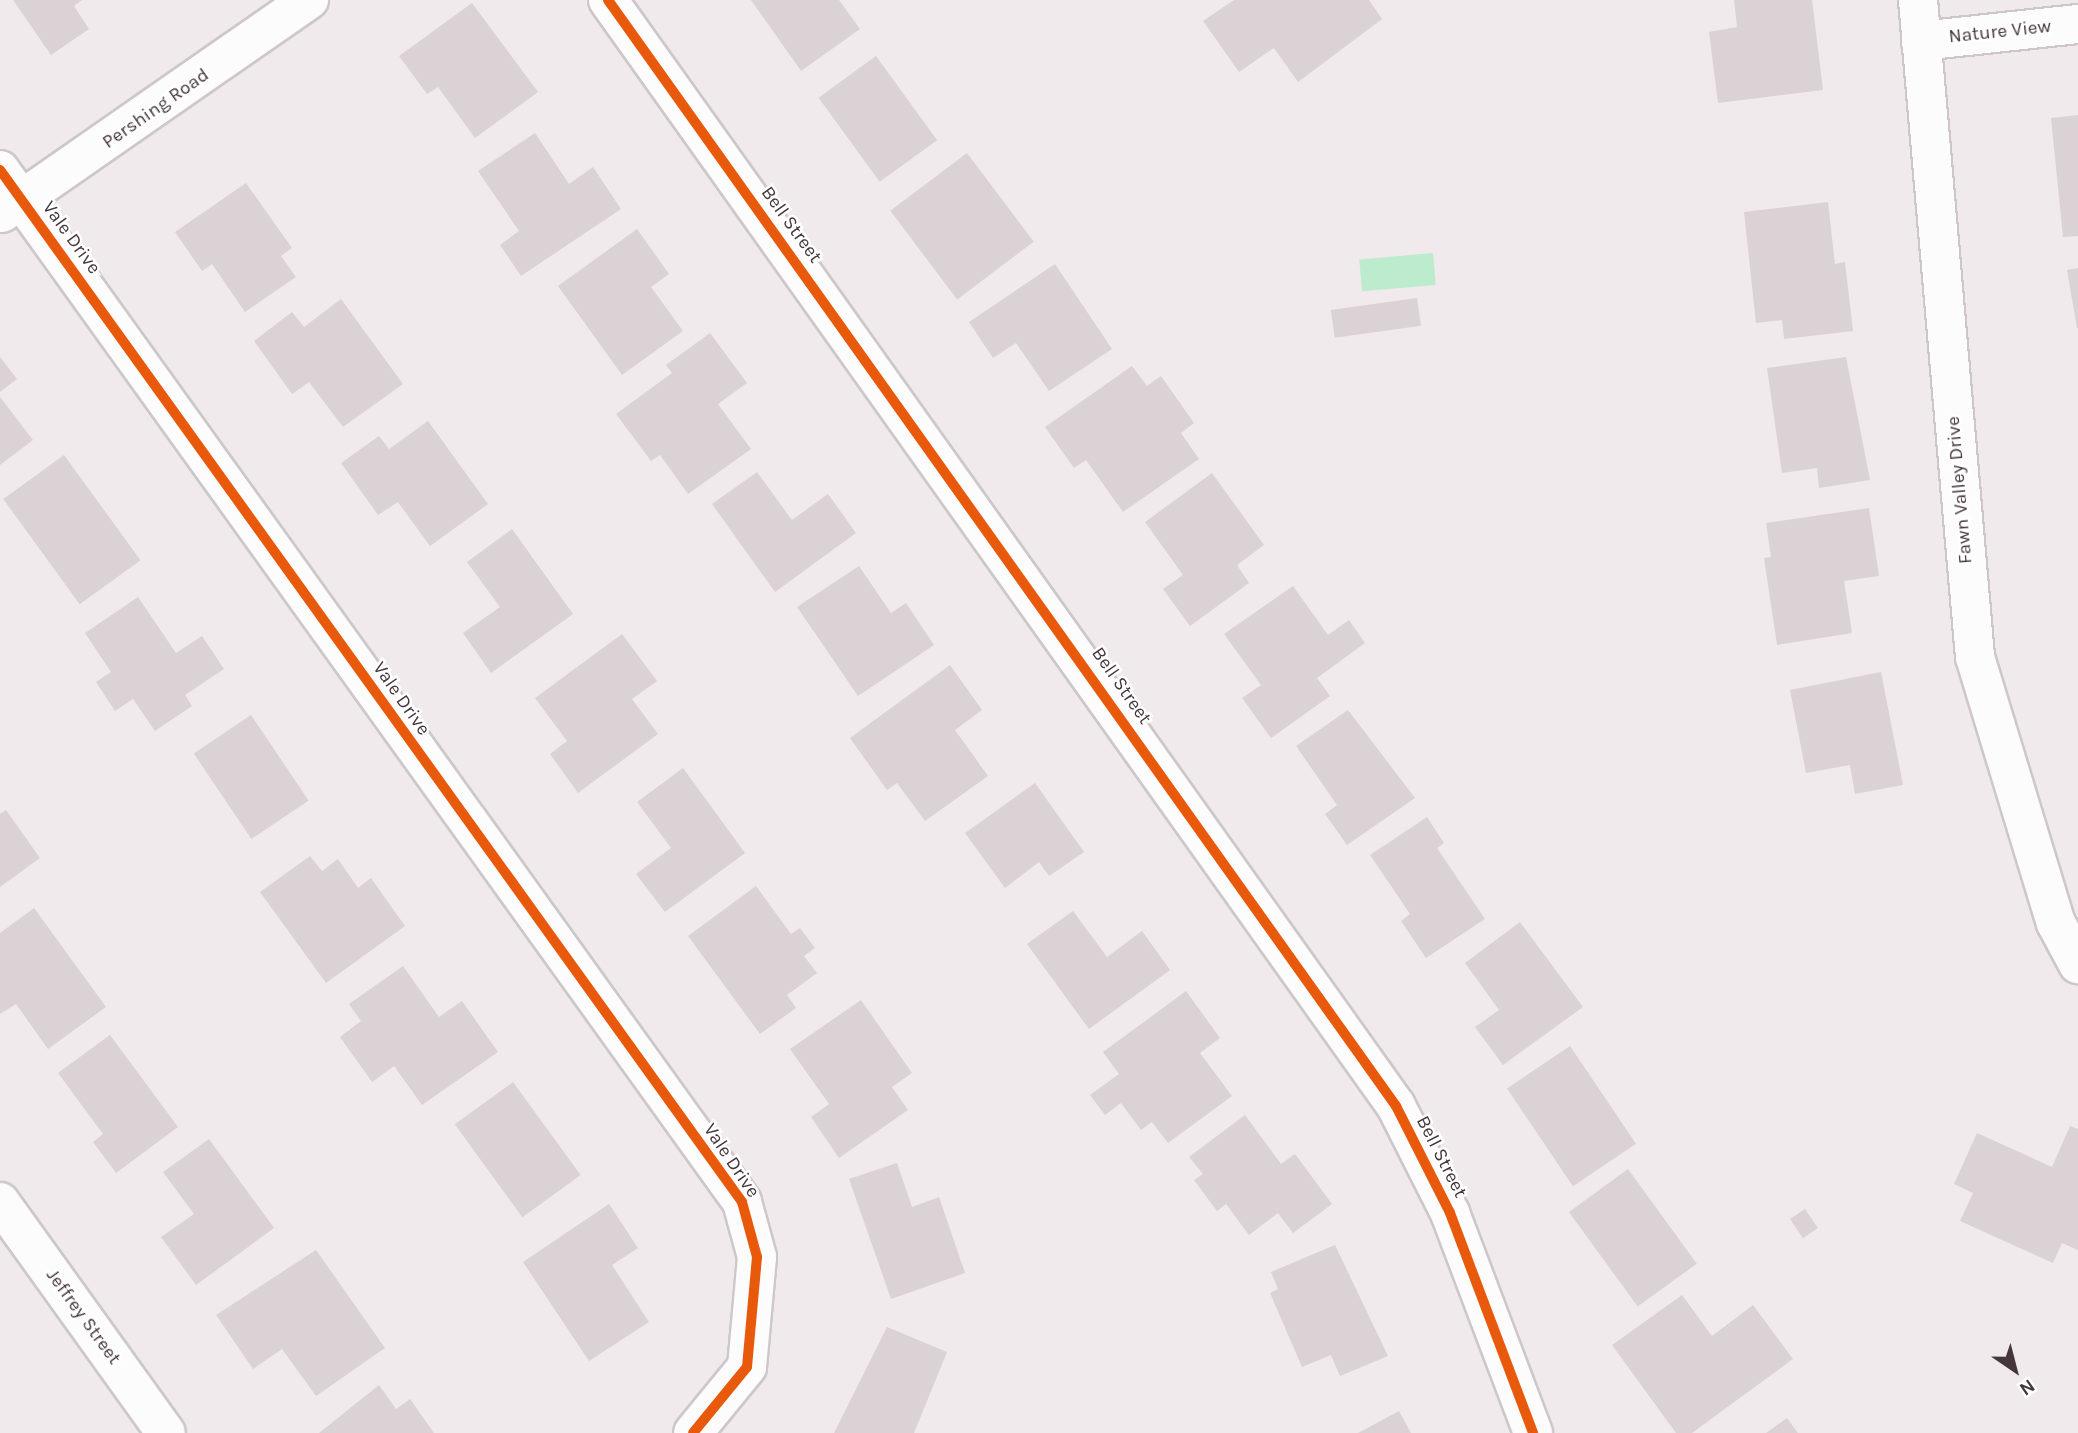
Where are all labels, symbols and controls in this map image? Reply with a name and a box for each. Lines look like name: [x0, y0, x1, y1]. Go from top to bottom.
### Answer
street label: Nature View: [1948, 15, 2052, 49]
street label: Pershing Road: [98, 64, 214, 154]
street label: Bell Street: [756, 182, 826, 268]
street label: Vale Drive: [37, 197, 105, 279]
street label: Fawn Valley Drive: [1942, 415, 1978, 565]
street label: Bell Street: [1086, 643, 1156, 729]
street label: Vale Drive: [367, 658, 435, 740]
street label: Bell Street: [1411, 1112, 1471, 1202]
street label: Vale Drive: [698, 1120, 764, 1202]
street label: Jeffrey Street: [41, 1265, 125, 1369]
north arrow: [1980, 1335, 2050, 1405]
text: N: [2015, 1374, 2039, 1400]

